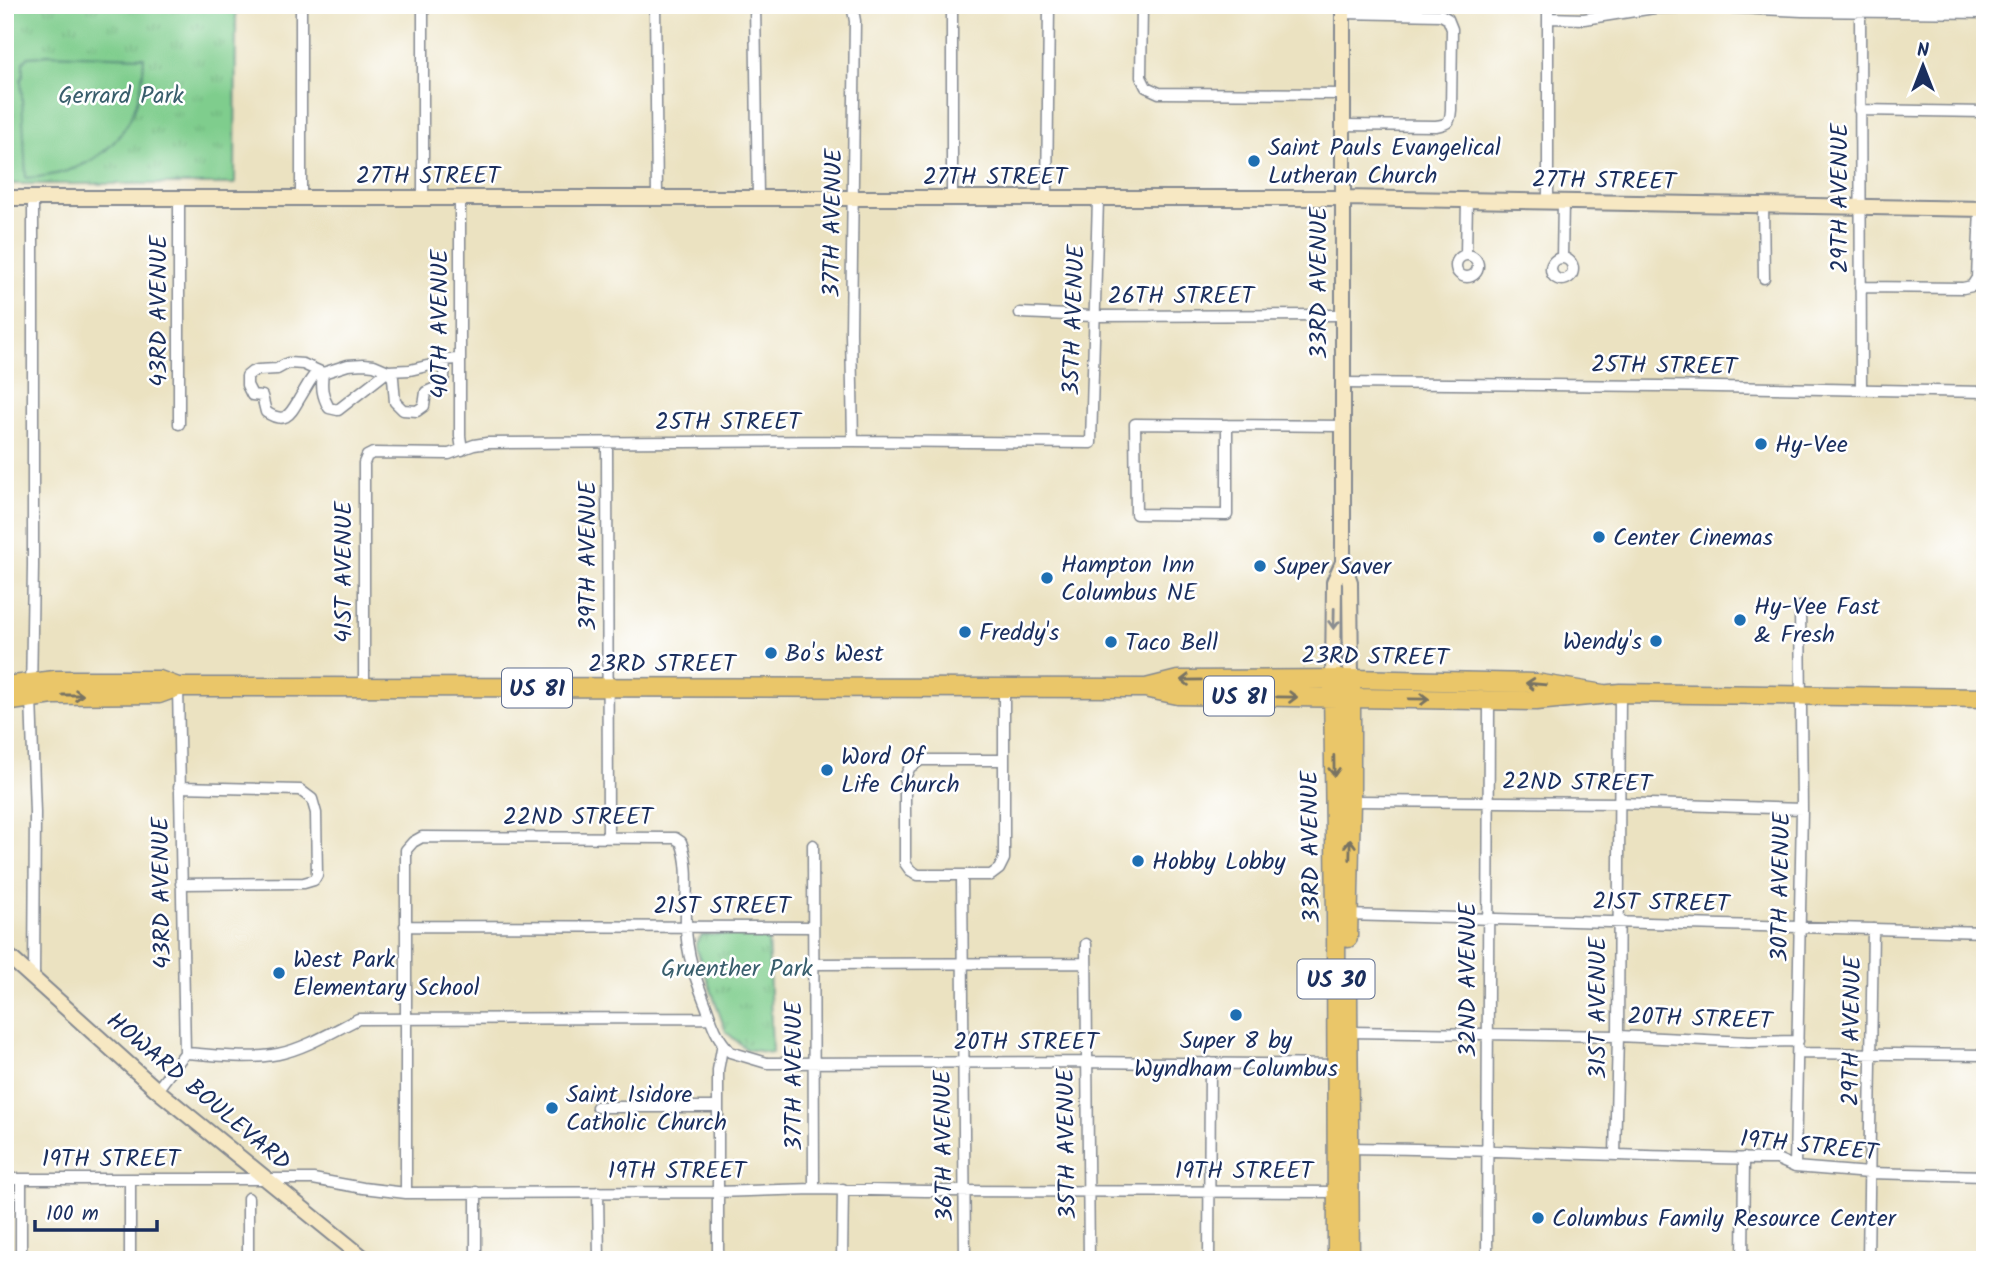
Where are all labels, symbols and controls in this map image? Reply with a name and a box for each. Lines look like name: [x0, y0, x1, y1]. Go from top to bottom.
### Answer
north arrow: [1888, 32, 1958, 102]
text: N: [1917, 36, 1929, 66]
park label: Gerrard Park: [58, 77, 185, 116]
street label: 29TH AVENUE: [1821, 122, 1860, 273]
place label: Saint Pauls Evangelical Lutheran Church: [1268, 129, 1501, 196]
street label: 37TH AVENUE: [813, 147, 854, 298]
marker: Saint Pauls Evangelical Lutheran Church: [1246, 153, 1262, 169]
street label: 27TH STREET: [356, 157, 502, 196]
street label: 27TH STREET: [923, 158, 1069, 197]
street label: 27TH STREET: [1532, 161, 1678, 202]
street label: 33RD AVENUE: [1300, 206, 1339, 359]
street label: 43RD AVENUE: [140, 234, 179, 387]
street label: 35TH AVENUE: [1052, 243, 1097, 396]
street label: 40TH AVENUE: [421, 248, 460, 399]
street label: 26TH STREET: [1108, 277, 1256, 316]
street label: 25TH STREET: [1591, 346, 1739, 387]
street label: 25TH STREET: [655, 403, 803, 442]
place label: Hy-Vee: [1775, 426, 1848, 465]
marker: Hy-Vee: [1753, 436, 1769, 452]
street label: 39TH AVENUE: [569, 480, 608, 631]
street label: 41ST AVENUE: [325, 500, 364, 643]
place label: Center Cinemas: [1613, 519, 1773, 558]
marker: Center Cinemas: [1591, 529, 1607, 545]
place label: Hampton Inn Columbus NE: [1061, 546, 1198, 613]
place label: Super Saver: [1274, 548, 1393, 587]
marker: Super Saver: [1252, 558, 1268, 574]
marker: Hampton Inn Columbus NE: [1039, 570, 1055, 586]
place label: Hy-Vee Fast & Fresh: [1754, 588, 1880, 655]
one-way arrow: [1327, 608, 1340, 631]
marker: Hy-Vee Fast & Fresh: [1732, 612, 1748, 628]
place label: Freddy's: [979, 614, 1059, 653]
place label: Wendy's: [1563, 623, 1642, 662]
marker: Freddy's: [957, 624, 973, 640]
place label: Taco Bell: [1125, 624, 1218, 663]
marker: Wendy's: [1648, 633, 1664, 649]
marker: Taco Bell: [1103, 634, 1119, 650]
place label: Bo's West: [785, 635, 884, 674]
street label: 23RD STREET: [1301, 637, 1451, 678]
street label: 23RD STREET: [588, 645, 738, 684]
marker: Bo's West: [763, 645, 779, 661]
road number: US 81: [502, 668, 572, 708]
one-way arrow: [1180, 673, 1203, 687]
road number: US 81: [1204, 676, 1274, 716]
one-way arrow: [1525, 677, 1548, 690]
one-way arrow: [61, 688, 84, 702]
one-way arrow: [1275, 690, 1298, 704]
one-way arrow: [1408, 693, 1431, 706]
place label: Word Of Life Church: [841, 738, 960, 805]
one-way arrow: [1327, 754, 1341, 777]
marker: Word Of Life Church: [819, 762, 835, 778]
street label: 22ND STREET: [1502, 763, 1654, 804]
street label: 33RD AVENUE: [1291, 769, 1332, 924]
street label: 22ND STREET: [503, 798, 655, 837]
street label: 30TH AVENUE: [1761, 811, 1802, 963]
street label: 43RD AVENUE: [142, 816, 183, 969]
one-way arrow: [1343, 837, 1357, 860]
place label: Hobby Lobby: [1152, 843, 1286, 882]
marker: Hobby Lobby: [1130, 853, 1146, 869]
street label: 21ST STREET: [1592, 883, 1732, 924]
street label: 21ST STREET: [653, 887, 793, 926]
street label: 32ND AVENUE: [1449, 902, 1488, 1058]
street label: 31ST AVENUE: [1579, 936, 1618, 1079]
place label: West Park Elementary School: [293, 941, 480, 1008]
park label: Gruenther Park: [661, 950, 814, 989]
street label: 29TH AVENUE: [1832, 955, 1873, 1106]
road number: US 30: [1298, 960, 1374, 998]
marker: West Park Elementary School: [271, 965, 287, 981]
street label: 20TH STREET: [1627, 997, 1775, 1042]
street label: 37TH AVENUE: [775, 1000, 814, 1151]
street label: HOWARD BOULEVARD: [97, 1003, 299, 1182]
marker: Super 8 by Wyndham Columbus: [1228, 1007, 1244, 1023]
place label: Super 8 by Wyndham Columbus: [1134, 1022, 1338, 1089]
street label: 20TH STREET: [953, 1023, 1101, 1062]
street label: 35TH AVENUE: [1047, 1067, 1088, 1220]
street label: 36TH AVENUE: [924, 1069, 965, 1222]
place label: Saint Isidore Catholic Church: [566, 1076, 727, 1143]
marker: Saint Isidore Catholic Church: [544, 1100, 560, 1116]
street label: 19TH STREET: [1738, 1120, 1882, 1173]
street label: 19TH STREET: [42, 1140, 182, 1179]
street label: 19TH STREET: [608, 1152, 748, 1191]
street label: 19TH STREET: [1175, 1152, 1315, 1191]
scale bar: [35, 1188, 158, 1232]
text: 100 m: [46, 1198, 99, 1231]
place label: Columbus Family Resource Center: [1552, 1200, 1898, 1239]
marker: Columbus Family Resource Center: [1530, 1210, 1546, 1226]

